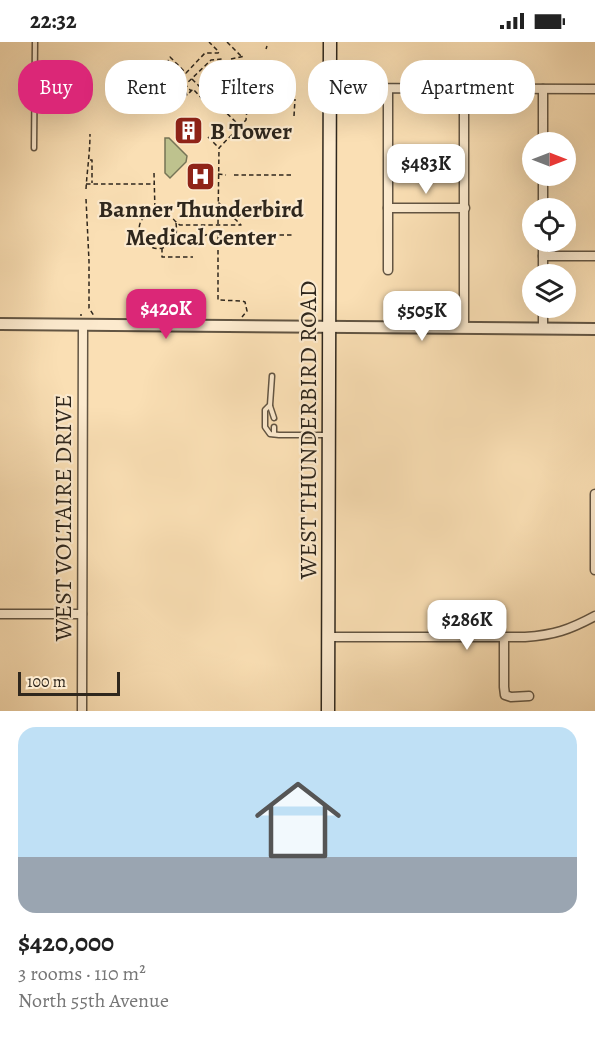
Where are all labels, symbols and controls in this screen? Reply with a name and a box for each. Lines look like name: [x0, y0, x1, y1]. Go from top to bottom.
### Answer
text: 22:32: [30, 6, 77, 36]
chip: Buy: [18, 60, 93, 114]
chip: Rent: [105, 60, 187, 114]
chip: Filters: [199, 60, 296, 114]
chip: New: [308, 60, 388, 114]
chip: Apartment: [400, 60, 535, 114]
building icon: B Tower: [173, 115, 205, 147]
place label: B Tower: [210, 115, 292, 147]
north arrow: [522, 132, 576, 186]
map controls: [522, 132, 576, 318]
pin: $483K: [384, 144, 468, 195]
text: $483K: [401, 150, 451, 177]
hospital icon: Banner Thunderbird Medical Center: [185, 160, 217, 192]
place label: Banner Thunderbird Medical Center: [98, 193, 304, 253]
button: locate: [522, 198, 576, 252]
button: layers: [522, 264, 576, 318]
street label: WEST THUNDERBIRD ROAD: [292, 281, 324, 580]
pin: $420K: [124, 289, 208, 340]
pin: $505K: [380, 291, 464, 342]
text: $420K: [140, 295, 192, 322]
text: $505K: [397, 297, 447, 324]
street label: WEST VOLTAIRE DRIVE: [47, 395, 79, 642]
pin: $286K: [425, 600, 509, 651]
text: $286K: [441, 606, 493, 633]
scale bar: [18, 669, 120, 696]
text: 100 m: [27, 671, 66, 693]
icon: home: [244, 766, 352, 874]
text: $420,000: [18, 925, 114, 960]
text: 3 rooms · 110 m²: [18, 960, 146, 987]
text: North 55th Avenue: [18, 987, 169, 1014]

